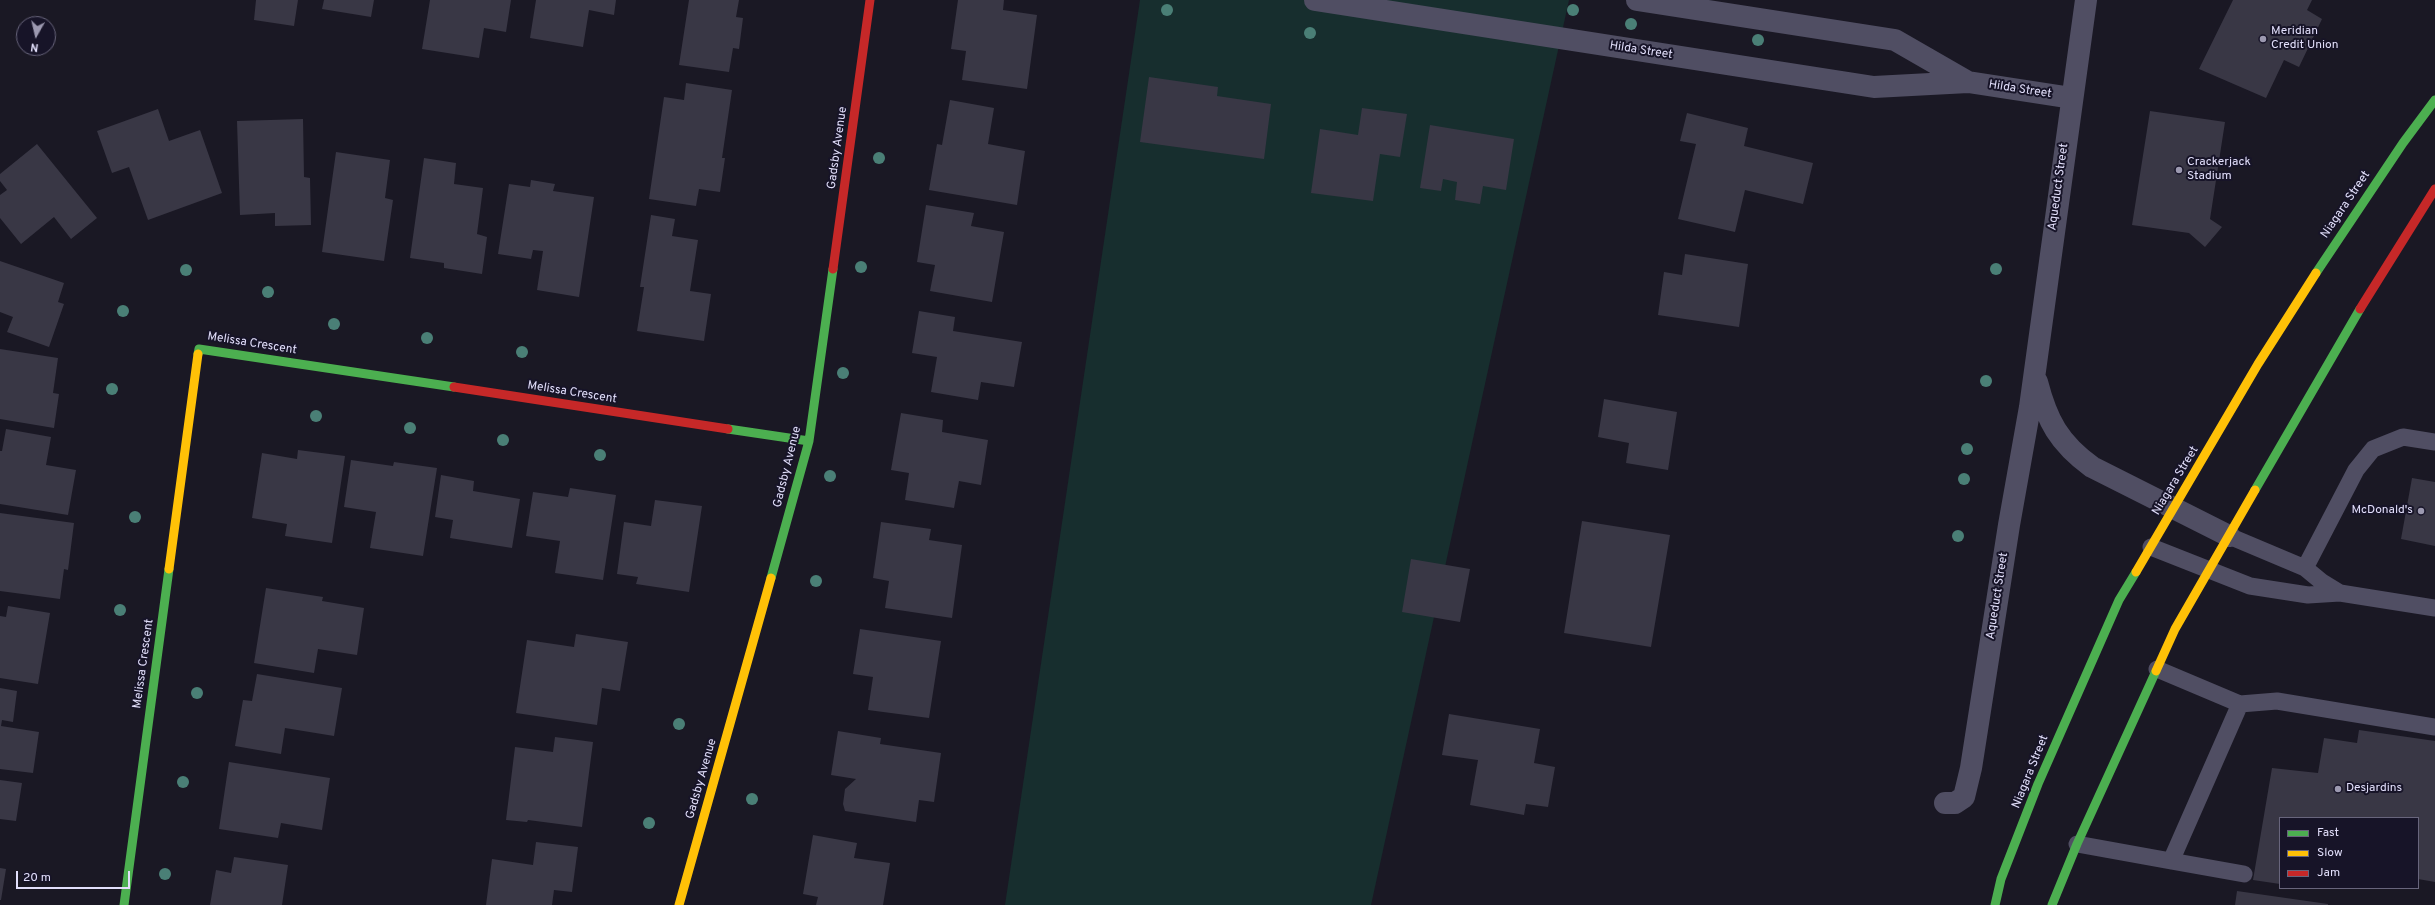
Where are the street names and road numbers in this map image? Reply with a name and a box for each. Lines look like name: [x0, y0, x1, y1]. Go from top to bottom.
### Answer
street label: Hilda Street: [1609, 39, 1673, 63]
street label: Hilda Street: [1988, 78, 2052, 102]
street label: Gadsby Avenue: [825, 106, 851, 190]
street label: Aqueduct Street: [2046, 142, 2072, 232]
street label: Niagara Street: [2318, 169, 2374, 241]
street label: Melissa Crescent: [206, 330, 298, 358]
street label: Melissa Crescent: [526, 379, 618, 407]
street label: Gadsby Avenue: [771, 425, 805, 509]
street label: Niagara Street: [2150, 444, 2202, 518]
street label: Aqueduct Street: [1984, 551, 2012, 641]
street label: Melissa Crescent: [131, 618, 157, 710]
street label: Niagara Street: [2010, 733, 2052, 811]
street label: Gadsby Avenue: [684, 737, 720, 821]

